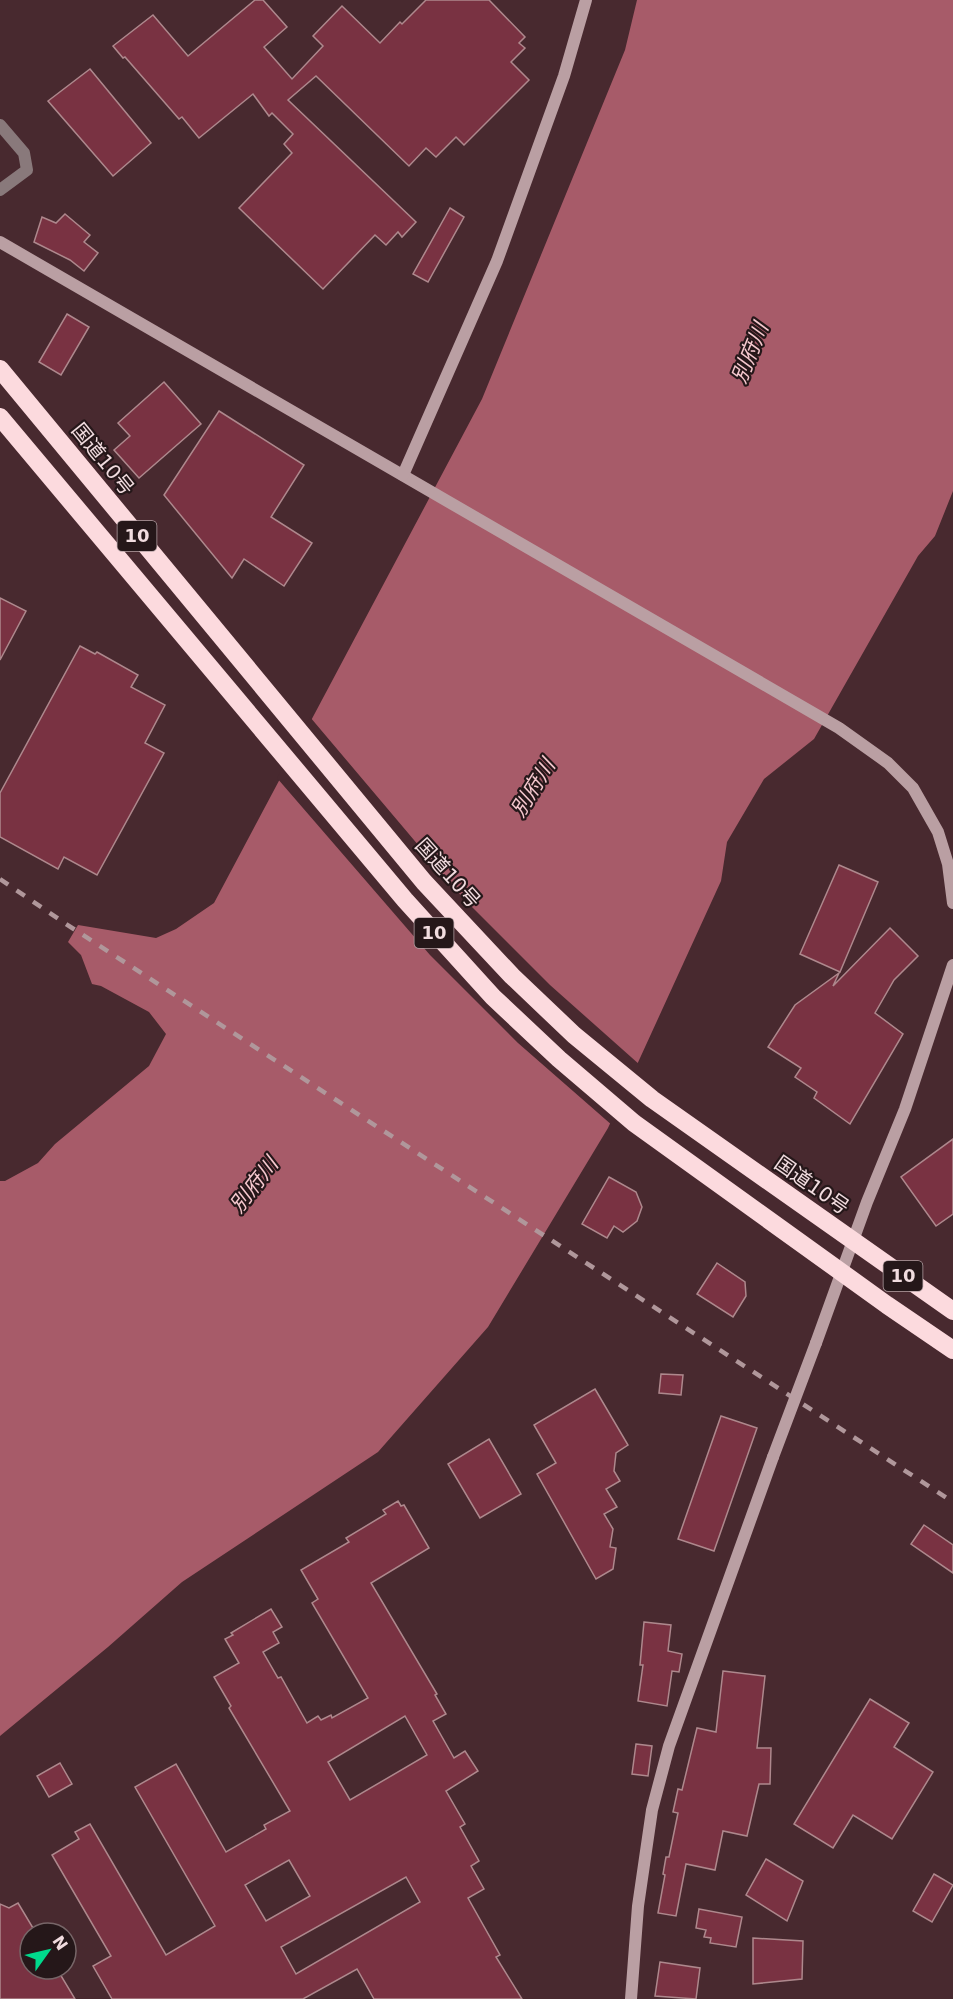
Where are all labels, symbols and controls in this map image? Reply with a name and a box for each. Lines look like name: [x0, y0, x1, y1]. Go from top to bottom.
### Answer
water label: 別府川: [727, 317, 774, 387]
street label: 国道10号: [67, 418, 139, 500]
road number: 10: [118, 521, 156, 551]
water label: 別府川: [506, 753, 561, 821]
street label: 国道10号: [410, 833, 486, 913]
road number: 10: [414, 918, 454, 948]
water label: 別府川: [225, 1151, 284, 1217]
street label: 国道10号: [770, 1151, 854, 1219]
road number: 10: [884, 1261, 922, 1291]
north arrow: [18, 1921, 78, 1981]
text: N: [48, 1932, 72, 1954]

